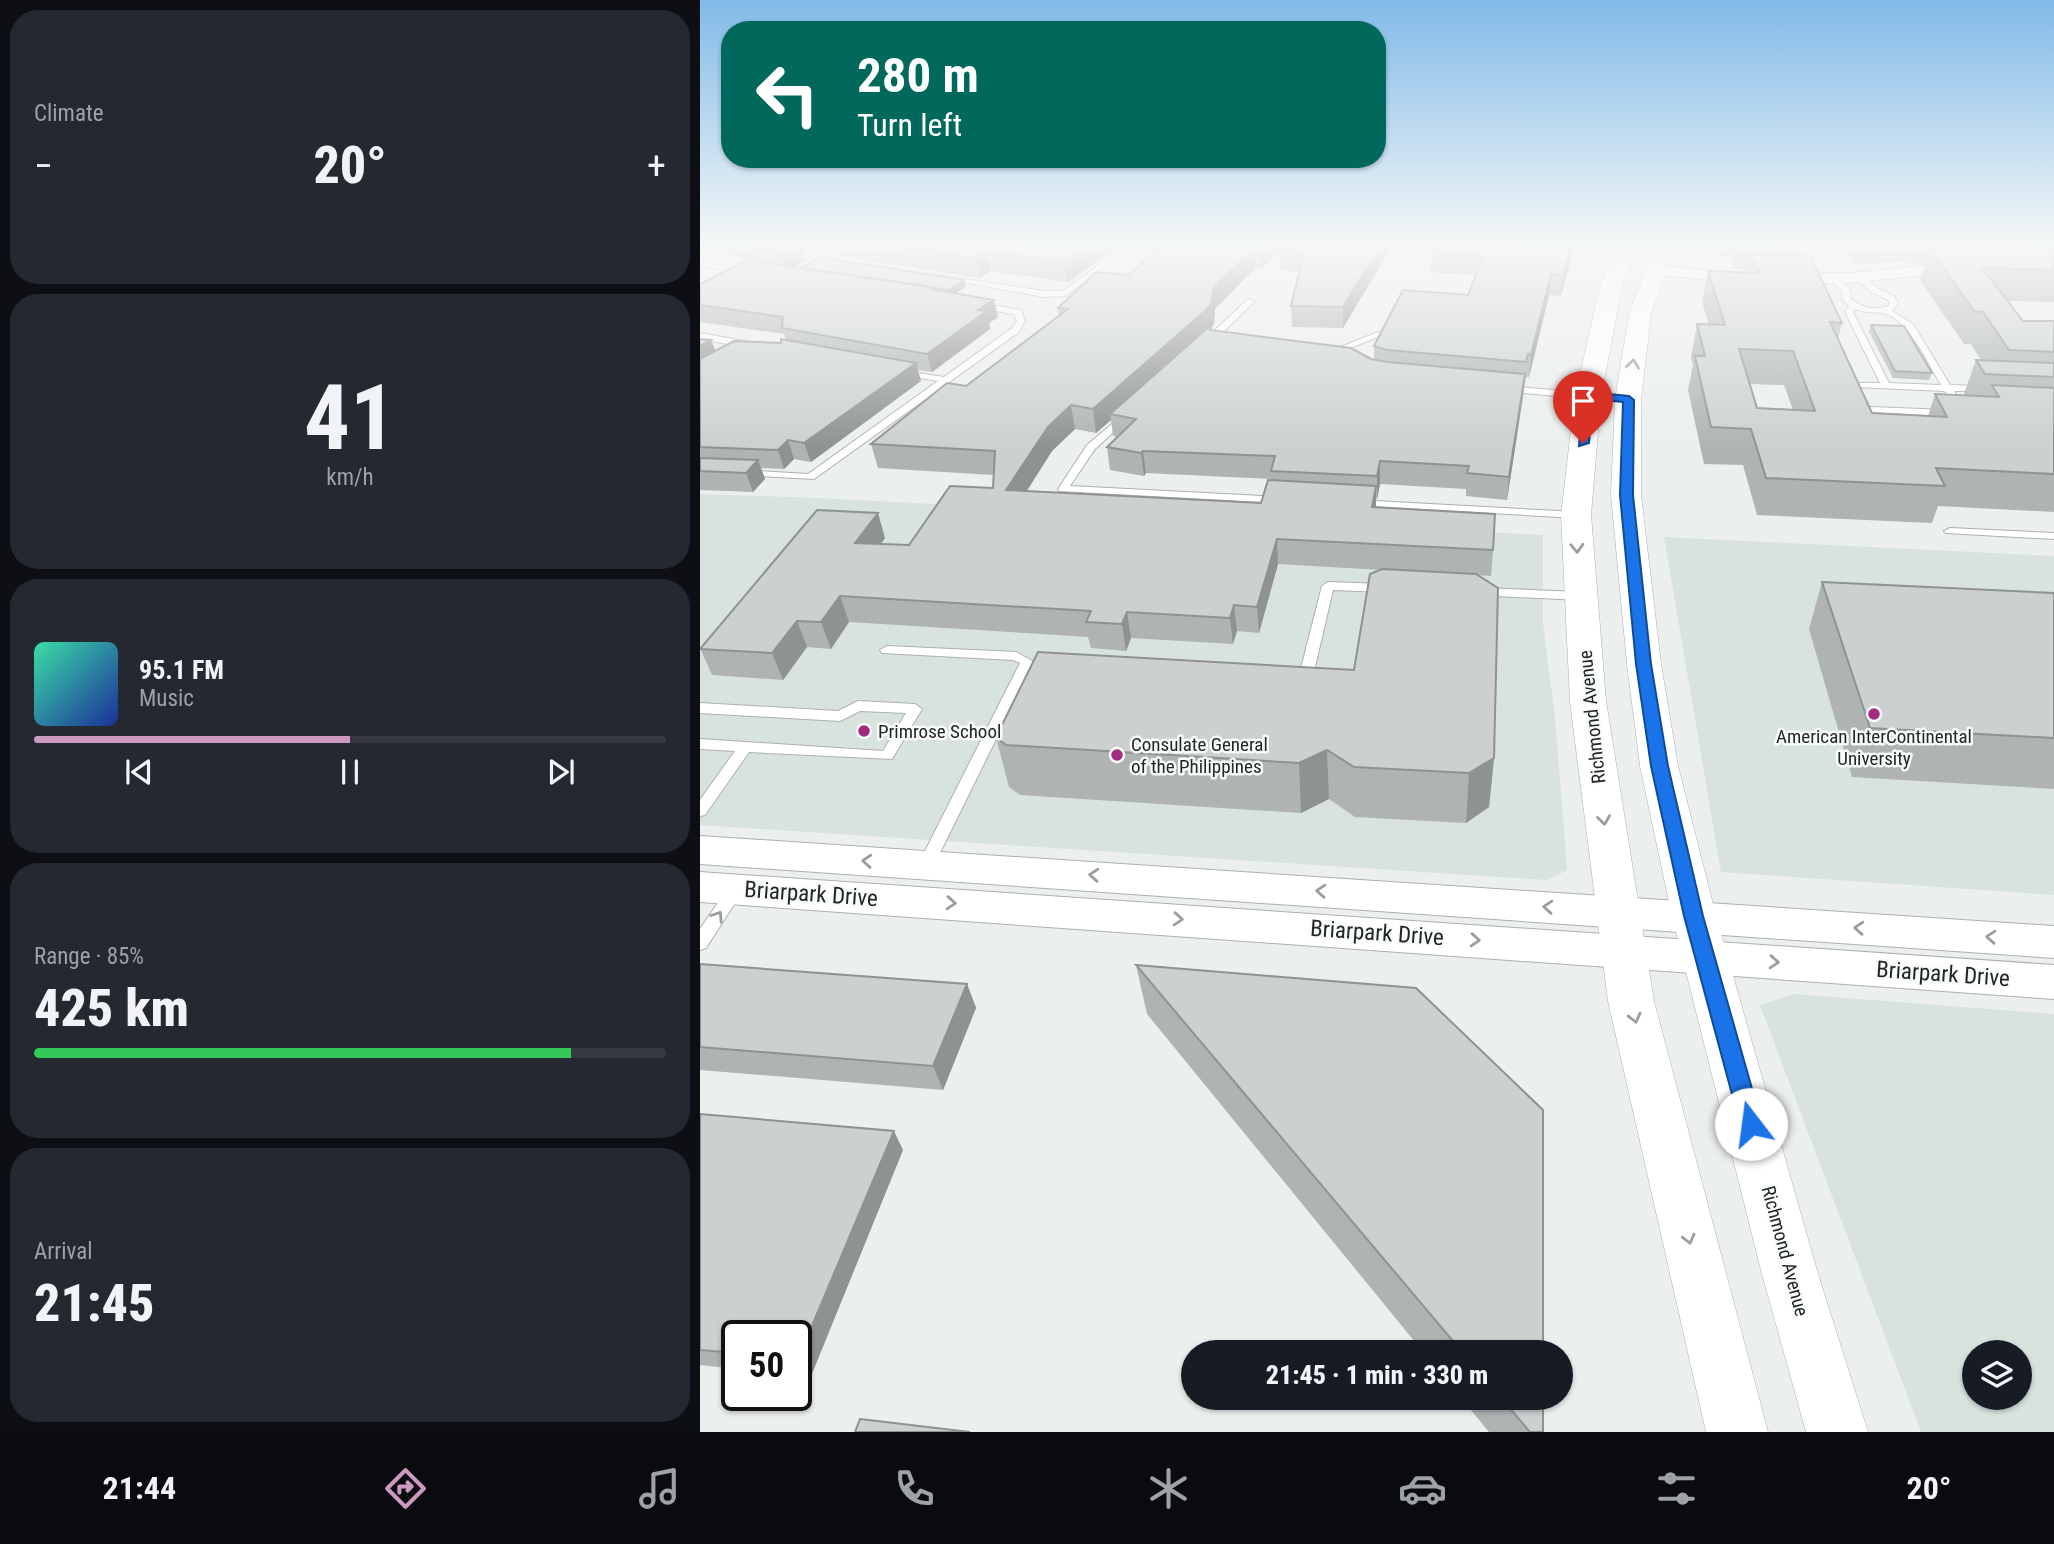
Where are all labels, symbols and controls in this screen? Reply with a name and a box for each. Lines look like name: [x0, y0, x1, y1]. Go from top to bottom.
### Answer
text: 280 m: [857, 47, 979, 104]
icon: left: [742, 49, 833, 140]
text: Climate: [34, 100, 104, 127]
text: Turn left: [857, 106, 962, 144]
text: 20°: [313, 135, 387, 196]
text: −: [34, 144, 53, 188]
text: +: [647, 144, 666, 188]
one-way arrow: [1626, 358, 1641, 370]
text: 41: [304, 365, 396, 471]
pin: [1553, 371, 1613, 443]
icon: arrive: [1564, 382, 1602, 420]
text: km/h: [326, 464, 374, 491]
one-way arrow: [1570, 542, 1585, 553]
street label: Richmond Avenue: [1574, 649, 1610, 785]
text: 95.1 FM: [139, 655, 224, 685]
text: Music: [139, 685, 194, 712]
marker: American InterContinental University: [1866, 706, 1882, 722]
place label: Primrose School: [878, 720, 1001, 743]
marker: Primrose School: [856, 723, 872, 739]
place label: American InterContinental University: [1776, 725, 1972, 770]
place label: Consulate General of the Philippines: [1131, 733, 1268, 778]
marker: Consulate General of the Philippines: [1109, 747, 1125, 763]
icon: previous: [120, 753, 158, 791]
icon: pause: [331, 753, 369, 791]
icon: next: [542, 753, 580, 791]
one-way arrow: [1596, 814, 1611, 826]
one-way arrow: [861, 854, 872, 869]
one-way arrow: [1088, 868, 1099, 883]
street label: Briarpark Drive: [743, 876, 879, 912]
one-way arrow: [1315, 884, 1326, 899]
one-way arrow: [945, 896, 956, 911]
one-way arrow: [1542, 900, 1553, 915]
one-way arrow: [710, 911, 722, 924]
one-way arrow: [1172, 911, 1183, 926]
street label: Briarpark Drive: [1309, 915, 1445, 951]
one-way arrow: [1853, 921, 1864, 936]
one-way arrow: [1985, 930, 1996, 945]
one-way arrow: [1470, 933, 1481, 948]
text: Range · 85%: [34, 943, 144, 970]
one-way arrow: [1769, 954, 1780, 969]
street label: Briarpark Drive: [1875, 956, 2011, 992]
text: 425 km: [34, 978, 189, 1039]
one-way arrow: [1627, 1012, 1641, 1024]
position arrow: [1714, 1087, 1788, 1161]
street label: Richmond Avenue: [1757, 1183, 1813, 1319]
one-way arrow: [1681, 1233, 1695, 1245]
text: Arrival: [34, 1238, 93, 1265]
text: 21:45: [34, 1273, 154, 1334]
speed limit sign: 50: [721, 1320, 812, 1411]
map controls: [1962, 1340, 2032, 1410]
button: layers: [1962, 1340, 2032, 1410]
text: 21:45 · 1 min · 330 m: [1266, 1360, 1488, 1390]
icon: directions: [381, 1464, 430, 1513]
icon: music: [635, 1464, 684, 1513]
icon: phone: [890, 1464, 939, 1513]
icon: climate: [1144, 1464, 1193, 1513]
icon: car: [1398, 1464, 1447, 1513]
icon: filters: [1652, 1464, 1701, 1513]
text: 21:44: [103, 1469, 176, 1507]
text: 20°: [1907, 1469, 1951, 1507]

